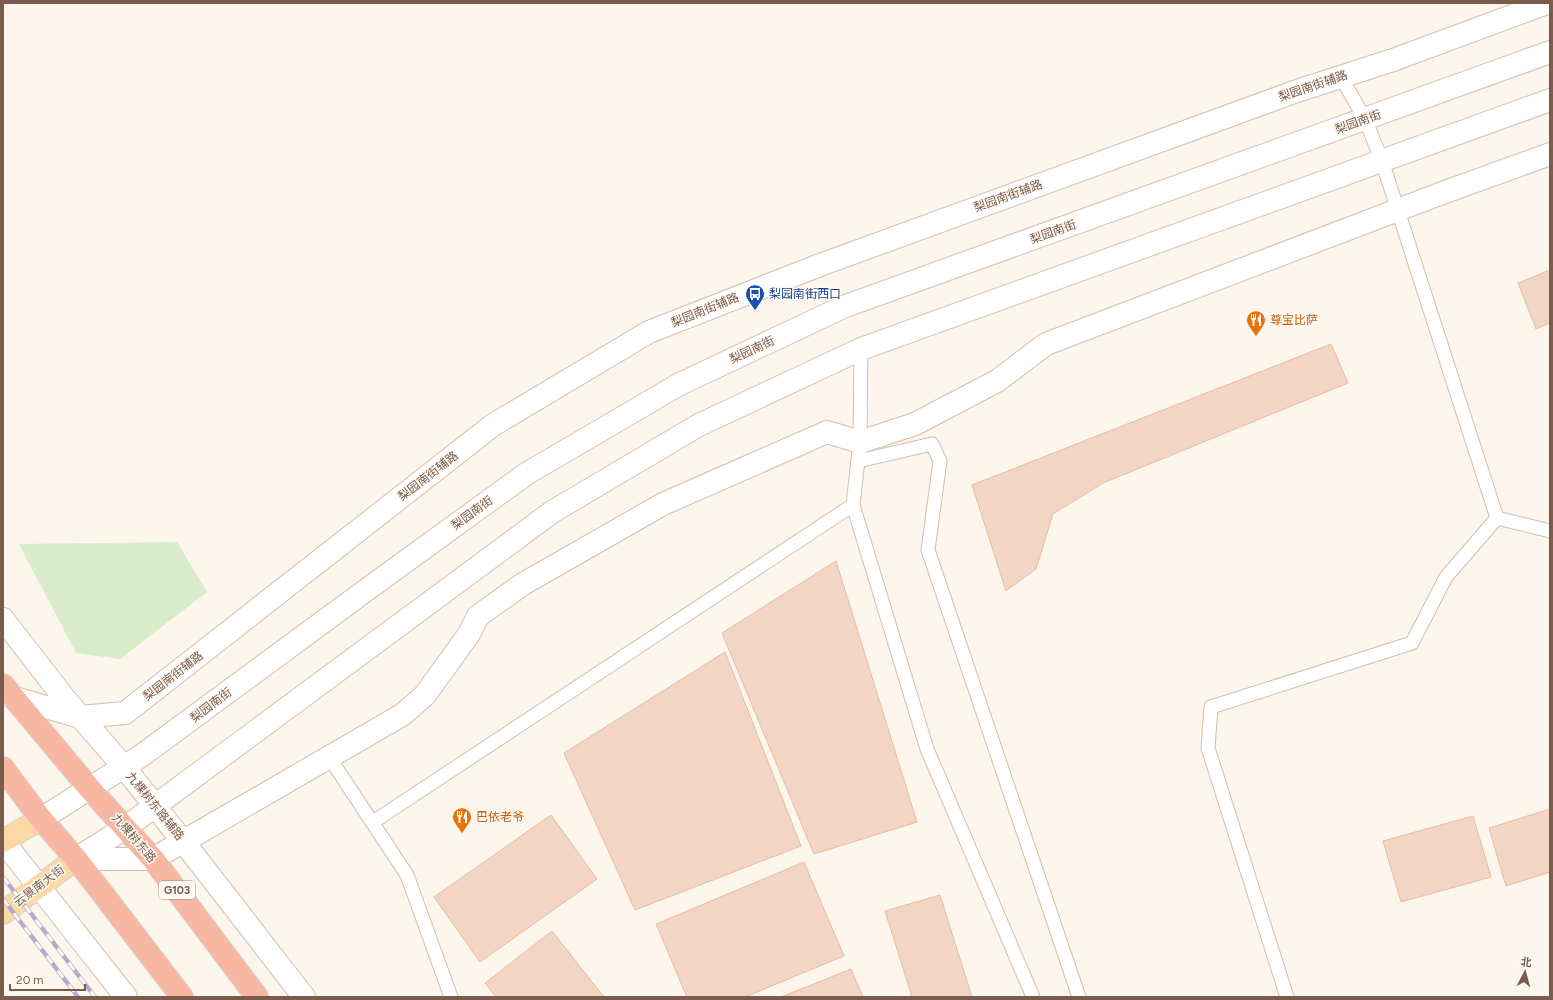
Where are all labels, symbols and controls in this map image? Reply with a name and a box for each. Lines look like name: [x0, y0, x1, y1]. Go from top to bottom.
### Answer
street label: 梨园南街辅路: [1277, 68, 1349, 104]
street label: 梨园南街: [1333, 107, 1383, 137]
street label: 梨园南街辅路: [972, 177, 1044, 215]
street label: 梨园南街: [1028, 217, 1078, 247]
bus stop icon: 梨园南街西口: [744, 283, 766, 311]
place label: 梨园南街西口: [769, 287, 841, 301]
street label: 梨园南街辅路: [669, 290, 741, 330]
restaurant icon: 尊宝比萨: [1245, 309, 1267, 337]
place label: 尊宝比萨: [1270, 313, 1318, 327]
street label: 梨园南街: [727, 334, 777, 366]
street label: 梨园南街辅路: [395, 448, 461, 504]
street label: 梨园南街: [448, 493, 496, 533]
street label: 梨园南街辅路: [140, 648, 206, 704]
street label: 梨园南街: [188, 685, 234, 725]
street label: 九棵树东路辅路: [123, 769, 187, 843]
restaurant icon: 巴依老爷: [451, 806, 473, 834]
place label: 巴依老爷: [476, 810, 524, 824]
street label: 九棵树东路: [109, 811, 159, 865]
street label: 云景南大街: [11, 862, 67, 910]
road number: G103: [159, 881, 195, 899]
north arrow: [1505, 952, 1545, 992]
text: 北: [1520, 956, 1532, 970]
scale bar: [10, 966, 85, 992]
text: 20 m: [16, 973, 44, 987]

